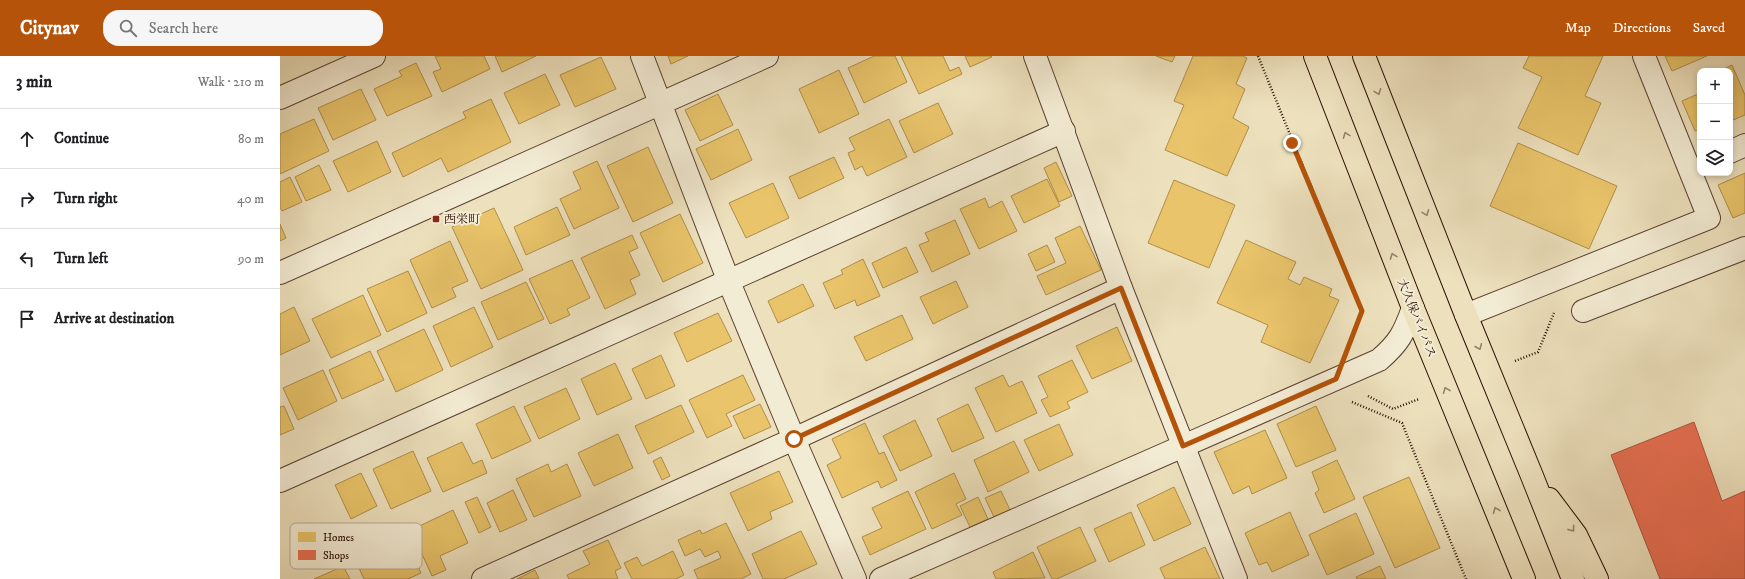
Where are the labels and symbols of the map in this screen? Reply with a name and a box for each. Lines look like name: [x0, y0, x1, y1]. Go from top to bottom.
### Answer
one-way arrow: [1374, 89, 1382, 96]
one-way arrow: [1342, 132, 1350, 139]
route end: [1283, 134, 1301, 152]
one-way arrow: [1421, 210, 1429, 217]
place label: 西栄町: [444, 212, 480, 227]
marker: 西栄町: [431, 214, 441, 224]
one-way arrow: [1389, 253, 1397, 260]
street label: 大久保バイパス: [1394, 277, 1439, 360]
one-way arrow: [1474, 344, 1482, 351]
one-way arrow: [1443, 387, 1451, 394]
route start: [785, 430, 803, 448]
one-way arrow: [1492, 507, 1500, 514]
legend: [290, 523, 422, 569]
one-way arrow: [1567, 525, 1574, 532]
text: Homes: [323, 531, 354, 545]
text: Shops: [323, 549, 349, 563]

